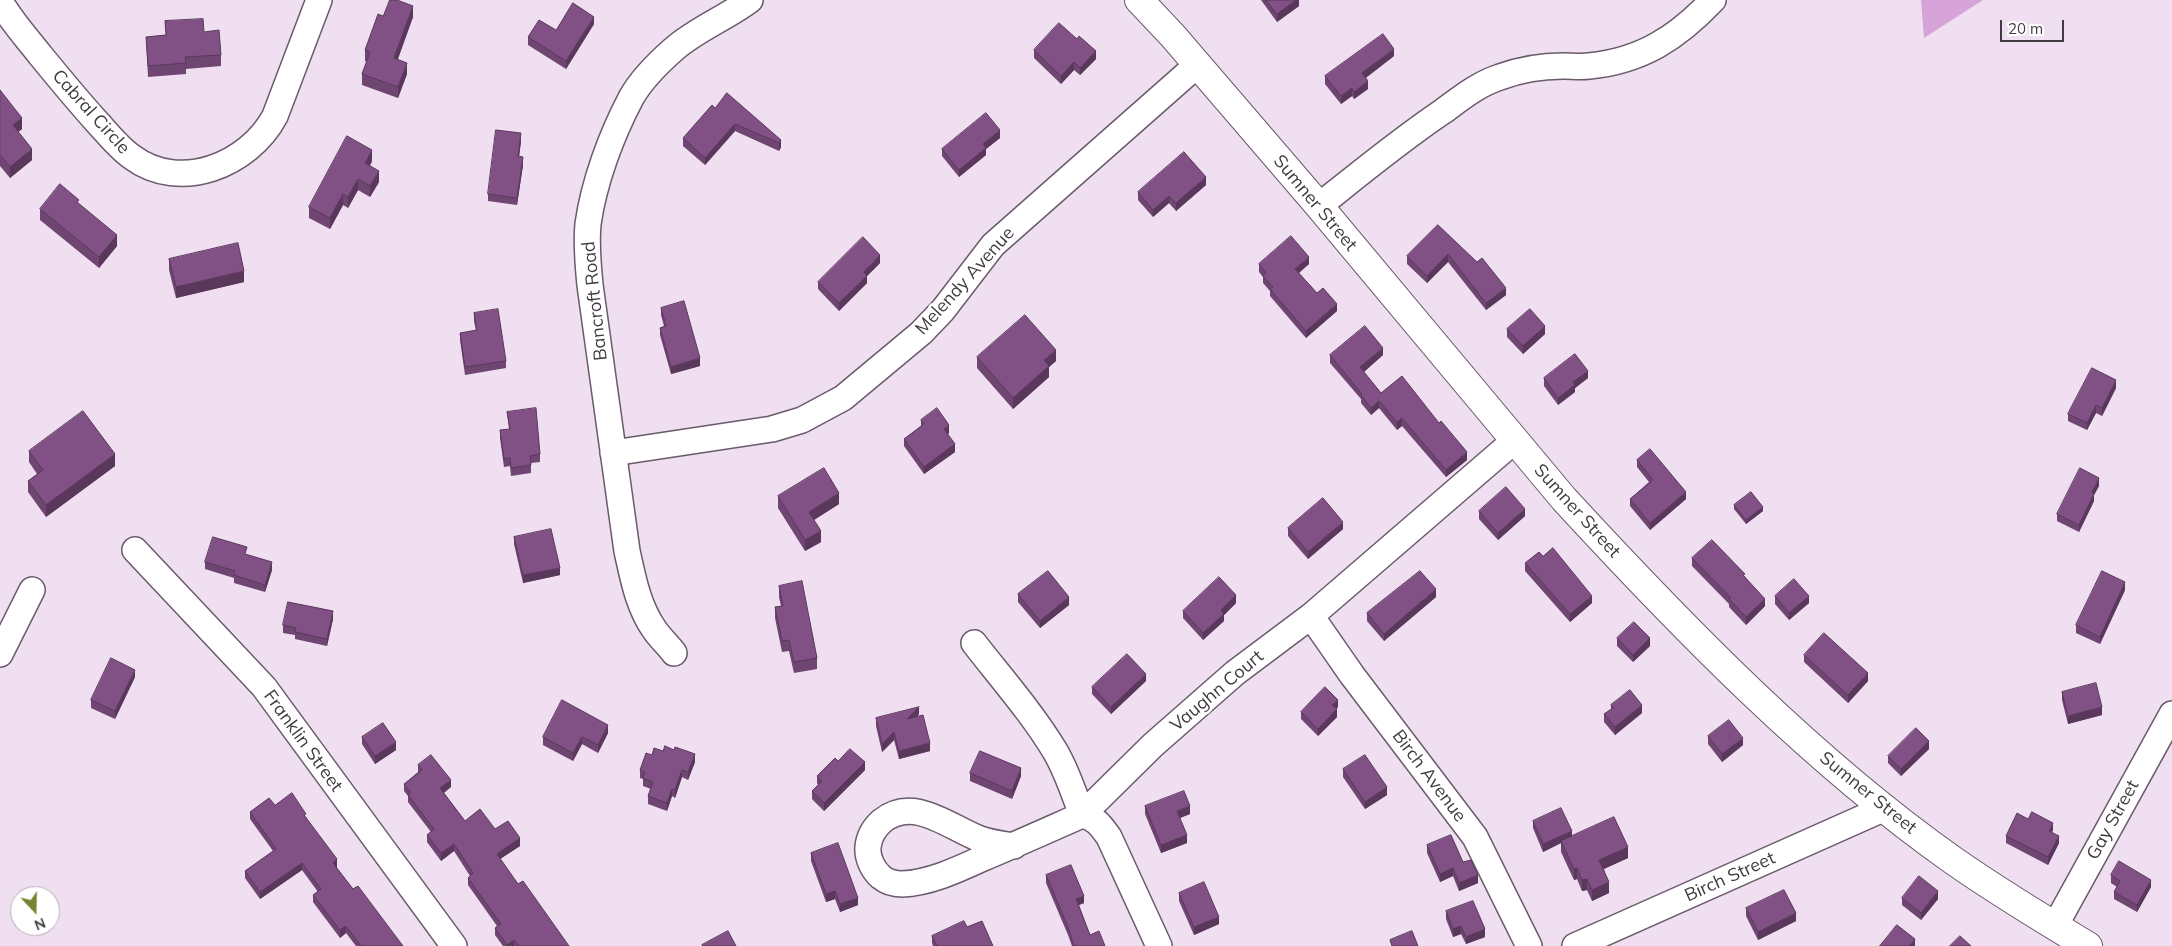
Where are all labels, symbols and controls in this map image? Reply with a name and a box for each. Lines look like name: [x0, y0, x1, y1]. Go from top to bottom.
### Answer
scale bar: [2002, 10, 2066, 42]
text: 20 m: [2008, 19, 2043, 38]
street label: Cabral Circle: [48, 65, 134, 159]
street label: Sumner Street: [1269, 151, 1361, 255]
street label: Melendy Avenue: [911, 223, 1019, 339]
street label: Bancroft Road: [578, 240, 612, 362]
street label: Sumner Street: [1529, 460, 1625, 562]
street label: Vaughn Court: [1166, 646, 1268, 736]
street label: Franklin Street: [259, 686, 347, 796]
street label: Birch Avenue: [1387, 726, 1471, 826]
street label: Sumner Street: [1815, 747, 1921, 839]
street label: Gay Street: [2082, 776, 2144, 864]
street label: Birch Street: [1681, 847, 1779, 907]
north arrow: [10, 886, 60, 936]
text: N: [32, 914, 48, 934]

